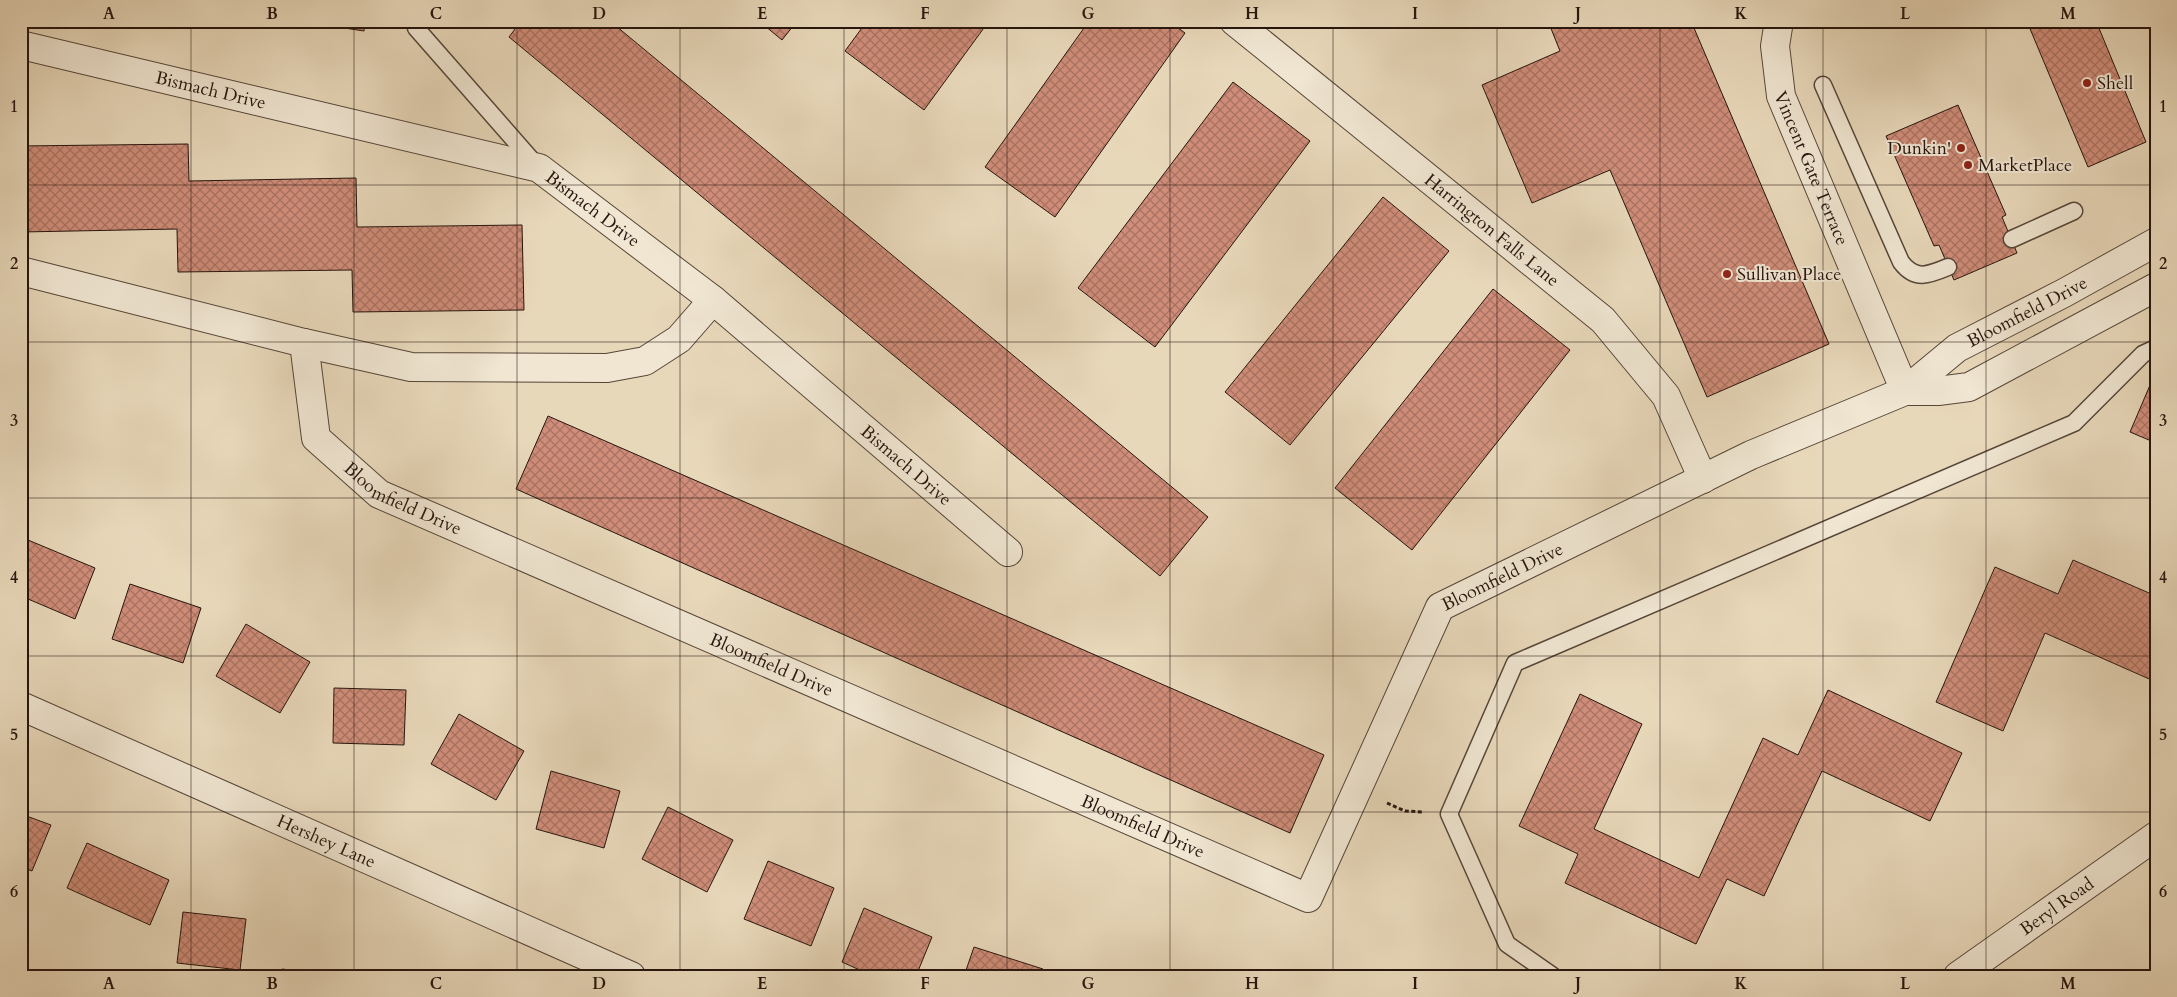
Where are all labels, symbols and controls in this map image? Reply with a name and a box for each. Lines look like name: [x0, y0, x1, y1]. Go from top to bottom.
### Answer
text: A: [103, 3, 115, 25]
text: B: [266, 3, 278, 25]
text: C: [430, 3, 442, 25]
text: D: [592, 3, 606, 25]
text: E: [757, 3, 767, 25]
text: F: [920, 3, 930, 25]
text: G: [1081, 3, 1095, 25]
text: H: [1245, 3, 1259, 25]
text: I: [1412, 3, 1418, 25]
text: J: [1573, 3, 1581, 25]
text: K: [1735, 3, 1748, 25]
text: L: [1900, 3, 1911, 25]
text: M: [2060, 3, 2076, 25]
street label: Bismach Drive: [153, 65, 268, 116]
place label: Shell: [2097, 71, 2134, 96]
marker: Shell: [2081, 77, 2093, 89]
street label: Vincent Gate Terrace: [1767, 87, 1854, 249]
text: 1: [10, 96, 18, 118]
text: 1: [2159, 96, 2167, 118]
place label: Dunkin': [1887, 136, 1951, 161]
marker: Dunkin': [1955, 142, 1967, 154]
place label: MarketPlace: [1978, 153, 2072, 178]
marker: MarketPlace: [1962, 159, 1974, 171]
street label: Bismach Drive: [540, 165, 645, 253]
street label: Harrington Falls Lane: [1419, 168, 1564, 293]
text: 2: [10, 253, 18, 275]
text: 2: [2159, 253, 2167, 275]
place label: Sullivan Place: [1737, 262, 1841, 287]
marker: Sullivan Place: [1721, 268, 1733, 280]
street label: Bloomfield Drive: [1963, 270, 2092, 354]
text: 3: [10, 410, 18, 432]
text: 3: [2159, 410, 2167, 432]
street label: Bismach Drive: [855, 419, 957, 512]
street label: Bloomfield Drive: [338, 456, 466, 541]
street label: Bloomfield Drive: [1438, 537, 1568, 617]
text: 4: [10, 567, 18, 589]
text: 4: [2159, 567, 2167, 589]
street label: Bloomfield Drive: [706, 627, 837, 703]
text: 5: [10, 724, 18, 746]
text: 5: [2159, 724, 2167, 746]
street label: Bloomfield Drive: [1077, 789, 1208, 865]
street label: Hershey Lane: [273, 809, 379, 874]
street label: Beryl Road: [2015, 871, 2100, 941]
text: 6: [10, 881, 18, 903]
text: 6: [2159, 881, 2167, 903]
text: A: [103, 973, 115, 995]
text: B: [266, 973, 278, 995]
text: C: [430, 973, 442, 995]
text: D: [592, 973, 606, 995]
text: E: [757, 973, 767, 995]
text: F: [920, 973, 930, 995]
text: G: [1081, 973, 1095, 995]
text: H: [1245, 973, 1259, 995]
text: I: [1412, 973, 1418, 995]
text: J: [1573, 973, 1581, 995]
text: K: [1735, 973, 1748, 995]
text: L: [1900, 973, 1911, 995]
text: M: [2060, 973, 2076, 995]

